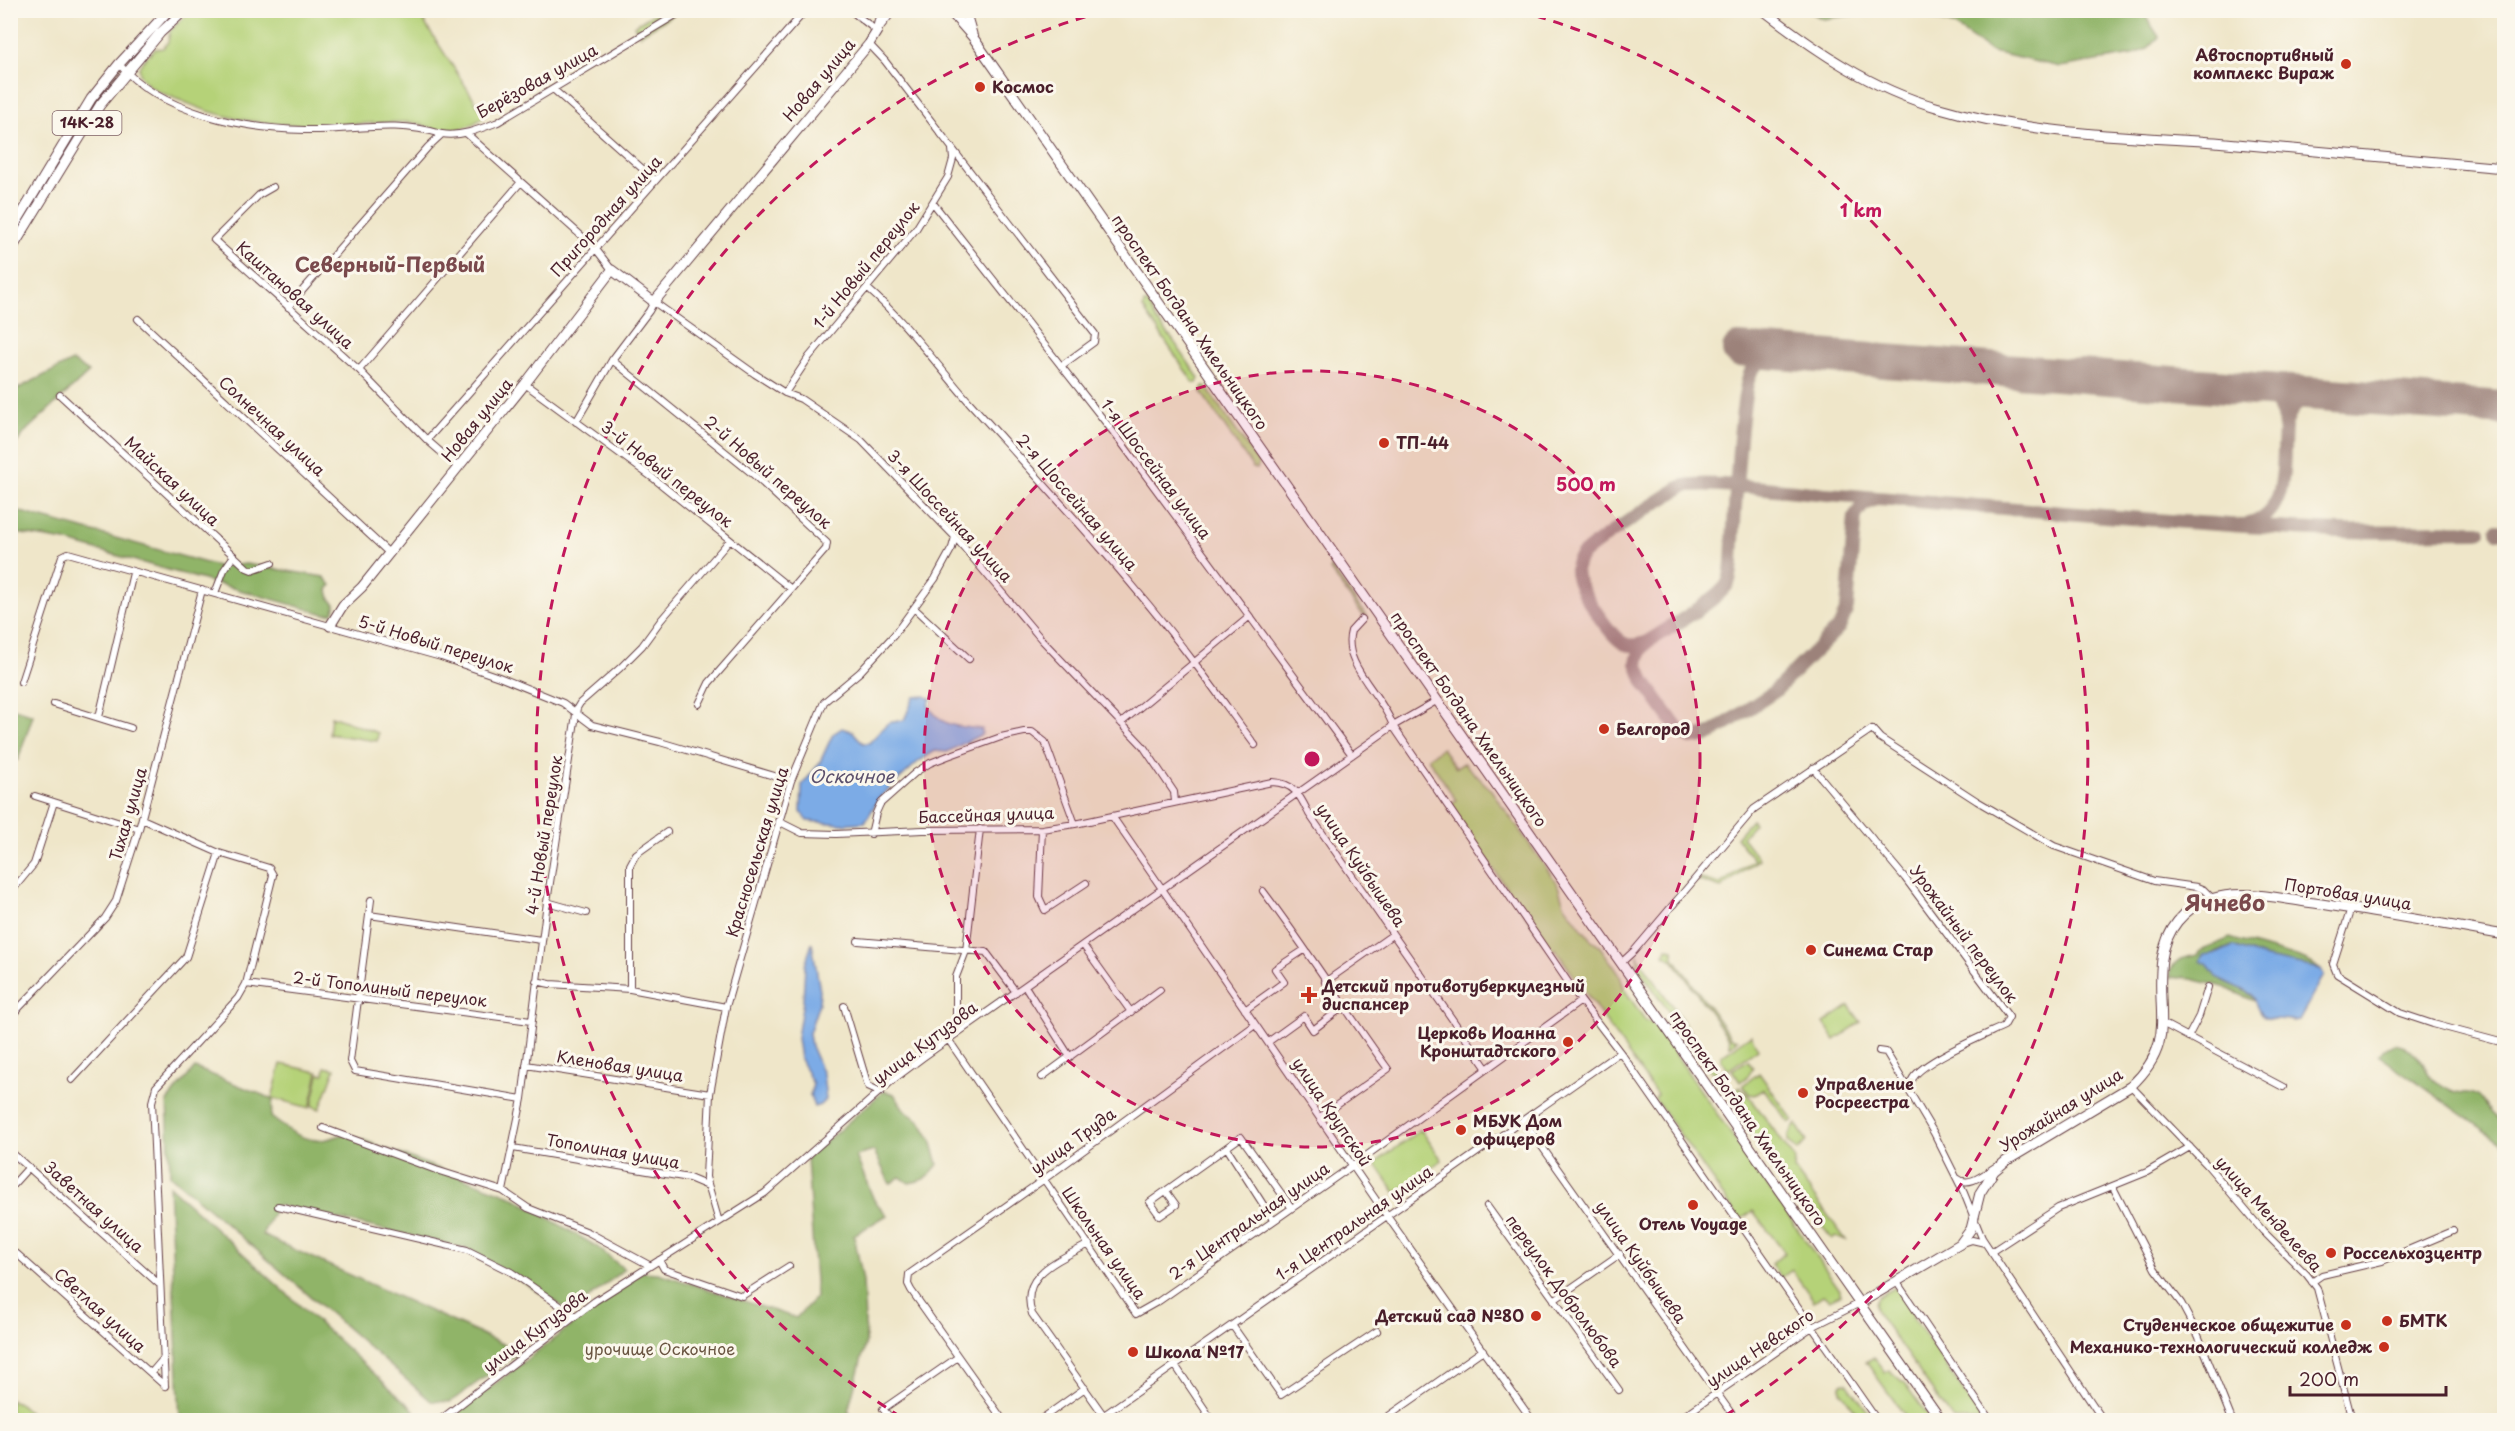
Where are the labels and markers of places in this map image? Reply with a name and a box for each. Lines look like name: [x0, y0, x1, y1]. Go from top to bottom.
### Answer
place label: Автоспортивный комплекс Вираж: [2193, 42, 2335, 84]
marker: Автоспортивный комплекс Вираж: [2339, 57, 2353, 71]
place label: Космос: [992, 74, 1054, 98]
marker: Космос: [973, 80, 987, 94]
place label: ТП-44: [1396, 430, 1449, 454]
marker: ТП-44: [1377, 436, 1391, 450]
place label: Белгород: [1616, 716, 1691, 740]
marker: Белгород: [1597, 722, 1611, 736]
centre of rings: [1302, 749, 1322, 769]
place label: Синема Стар: [1823, 937, 1933, 961]
marker: Синема Стар: [1804, 943, 1818, 957]
place label: Детский противотуберкулезный диспансер: [1321, 973, 1585, 1015]
marker: Детский противотуберкулезный диспансер: [1300, 986, 1318, 1004]
place label: Церковь Иоанна Кронштадтского: [1418, 1020, 1556, 1062]
marker: Церковь Иоанна Кронштадтского: [1561, 1035, 1575, 1049]
place label: Управление Росреестра: [1815, 1071, 1914, 1113]
marker: Управление Росреестра: [1796, 1086, 1810, 1100]
place label: МБУК Дом офицеров: [1473, 1108, 1562, 1150]
marker: МБУК Дом офицеров: [1454, 1123, 1468, 1137]
marker: Отель Voyage: [1686, 1198, 1700, 1212]
place label: Отель Voyage: [1639, 1211, 1748, 1235]
place label: Россельхозцентр: [2343, 1240, 2482, 1264]
marker: Россельхозцентр: [2324, 1246, 2338, 1260]
place label: Детский сад №80: [1374, 1303, 1524, 1327]
place label: БМТК: [2399, 1308, 2447, 1332]
marker: Детский сад №80: [1529, 1309, 1543, 1323]
place label: Студенческое общежитие: [2123, 1312, 2334, 1336]
marker: БМТК: [2380, 1314, 2394, 1328]
marker: Студенческое общежитие: [2339, 1318, 2353, 1332]
place label: Механико-технологический колледж: [2070, 1334, 2372, 1358]
place label: Школа №17: [1145, 1339, 1244, 1363]
marker: Механико-технологический колледж: [2377, 1340, 2391, 1354]
marker: Школа №17: [1126, 1345, 1140, 1359]

